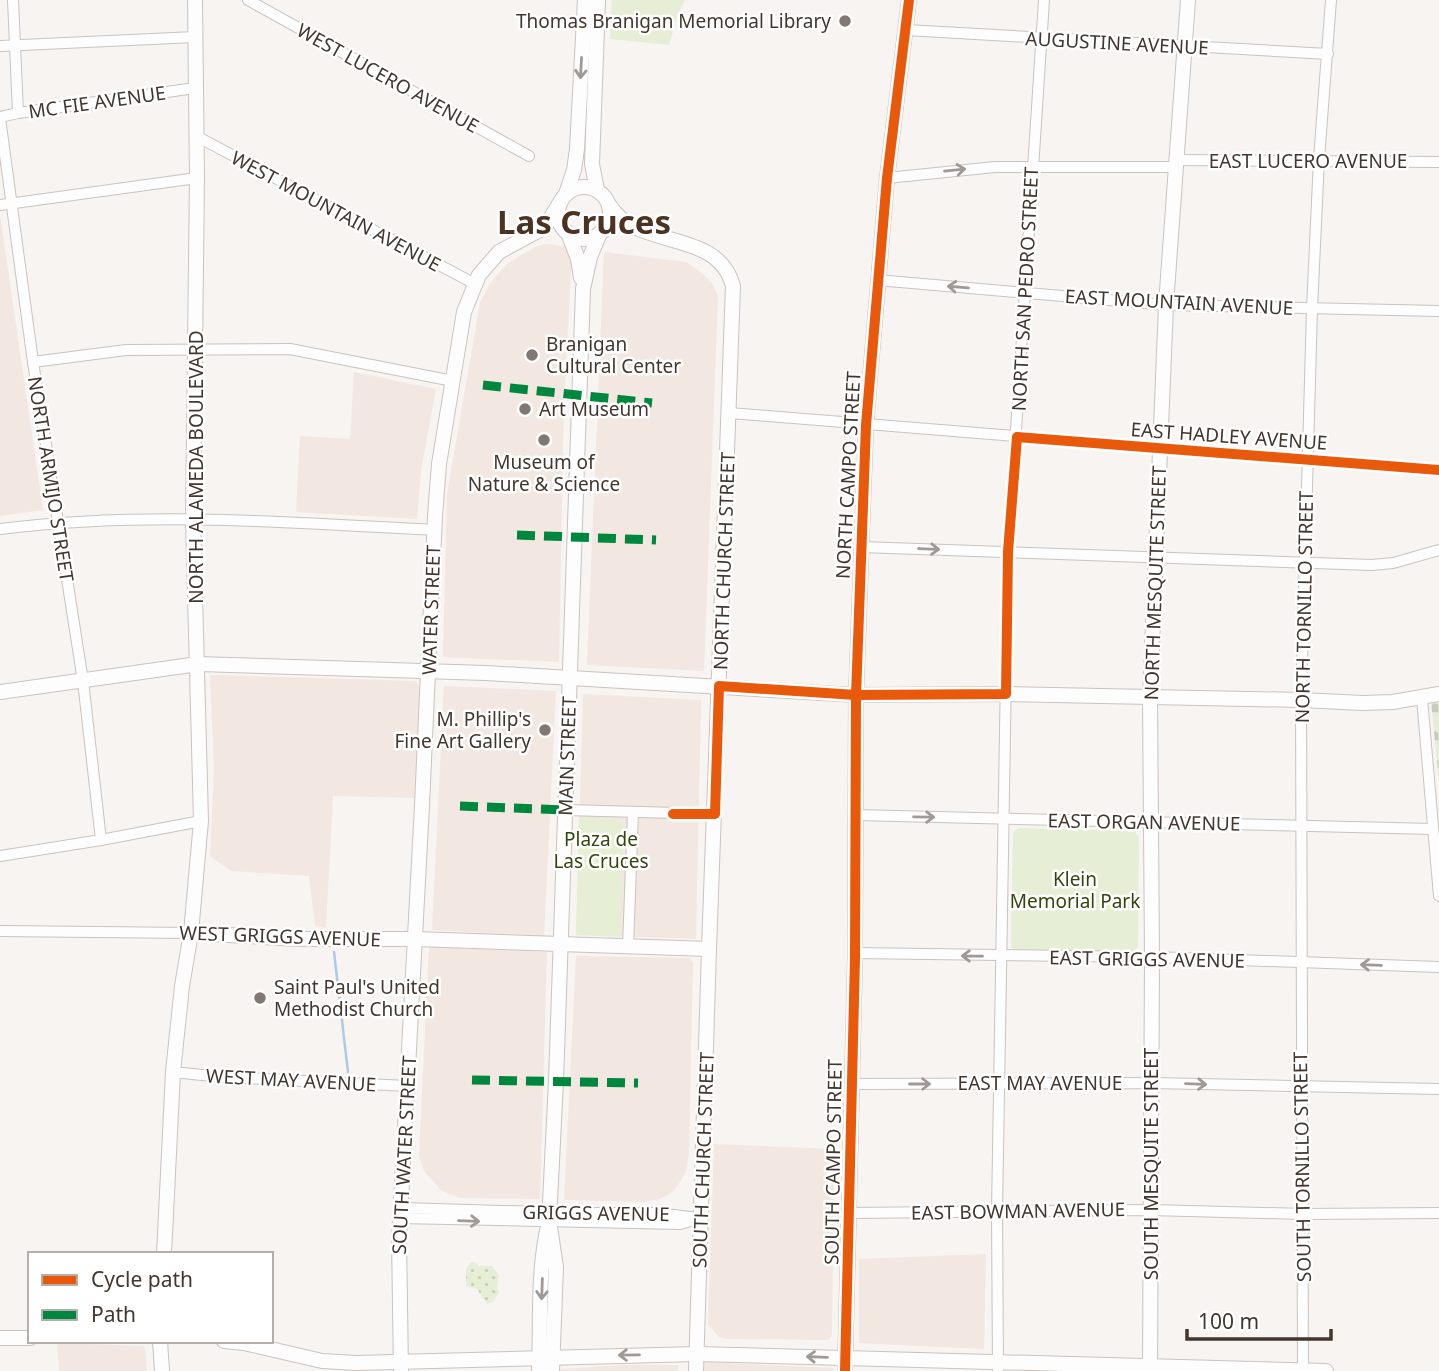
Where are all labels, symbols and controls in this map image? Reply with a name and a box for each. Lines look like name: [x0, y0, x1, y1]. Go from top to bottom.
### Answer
place label: Thomas Branigan Memorial Library: [516, 8, 831, 34]
marker: Thomas Branigan Memorial Library: [837, 13, 853, 29]
street label: WEST LUCERO AVENUE: [292, 17, 484, 139]
street label: AUGUSTINE AVENUE: [1025, 25, 1209, 61]
one-way arrow: [575, 56, 588, 79]
street label: MC FIE AVENUE: [27, 80, 167, 124]
street label: WEST MOUNTAIN AVENUE: [227, 145, 445, 277]
street label: EAST LUCERO AVENUE: [1209, 148, 1407, 174]
one-way arrow: [943, 163, 966, 176]
street label: NORTH SAN PEDRO STREET: [1006, 166, 1044, 412]
district label: Las Cruces: [497, 199, 671, 244]
one-way arrow: [947, 280, 969, 293]
street label: EAST MOUNTAIN AVENUE: [1064, 283, 1294, 321]
street label: NORTH ALAMEDA BOULEVARD: [183, 330, 209, 604]
place label: Branigan Cultural Center: [546, 331, 681, 379]
marker: Branigan Cultural Center: [524, 347, 540, 363]
street label: NORTH CAMPO STREET: [830, 370, 866, 579]
street label: NORTH ARMIJO STREET: [22, 374, 80, 584]
place label: Art Museum: [539, 396, 649, 422]
marker: Art Museum: [517, 401, 533, 417]
street label: EAST HADLEY AVENUE: [1130, 416, 1328, 456]
marker: Museum of Nature & Science: [536, 432, 552, 448]
place label: Museum of Nature & Science: [468, 449, 620, 497]
street label: NORTH CHURCH STREET: [707, 451, 741, 670]
street label: NORTH MESQUITE STREET: [1138, 465, 1172, 701]
street label: NORTH TORNILLO STREET: [1289, 490, 1319, 723]
one-way arrow: [917, 542, 940, 556]
street label: WATER STREET: [416, 544, 446, 675]
street label: MAIN STREET: [552, 695, 582, 816]
place label: M. Phillip's Fine Art Gallery: [395, 706, 531, 754]
marker: M. Phillip's Fine Art Gallery: [537, 722, 553, 738]
street label: EAST ORGAN AVENUE: [1047, 807, 1241, 837]
one-way arrow: [912, 810, 935, 823]
park label: Plaza de Las Cruces: [553, 826, 649, 874]
park label: Klein Memorial Park: [1010, 866, 1140, 914]
street label: WEST GRIGGS AVENUE: [179, 919, 381, 953]
street label: EAST GRIGGS AVENUE: [1049, 944, 1245, 974]
one-way arrow: [961, 949, 984, 963]
one-way arrow: [1360, 959, 1383, 972]
place label: Saint Paul's United Methodist Church: [274, 974, 440, 1022]
marker: Saint Paul's United Methodist Church: [252, 990, 268, 1006]
street label: SOUTH MESQUITE STREET: [1138, 1047, 1164, 1280]
street label: SOUTH CHURCH STREET: [686, 1051, 720, 1268]
street label: SOUTH TORNILLO STREET: [1287, 1051, 1317, 1282]
street label: SOUTH WATER STREET: [386, 1055, 422, 1255]
street label: SOUTH CAMPO STREET: [818, 1058, 848, 1265]
street label: WEST MAY AVENUE: [205, 1063, 377, 1097]
street label: EAST MAY AVENUE: [958, 1070, 1122, 1096]
one-way arrow: [908, 1077, 931, 1091]
one-way arrow: [1185, 1078, 1208, 1091]
street label: EAST BOWMAN AVENUE: [911, 1196, 1125, 1226]
street label: GRIGGS AVENUE: [522, 1199, 670, 1227]
one-way arrow: [457, 1214, 480, 1227]
legend: [28, 1252, 273, 1343]
text: Cycle path: [91, 1265, 193, 1293]
one-way arrow: [535, 1277, 548, 1300]
scale bar: [1187, 1298, 1330, 1342]
text: Path: [91, 1300, 136, 1328]
text: 100 m: [1198, 1307, 1259, 1335]
one-way arrow: [618, 1348, 641, 1362]
one-way arrow: [805, 1350, 828, 1364]

